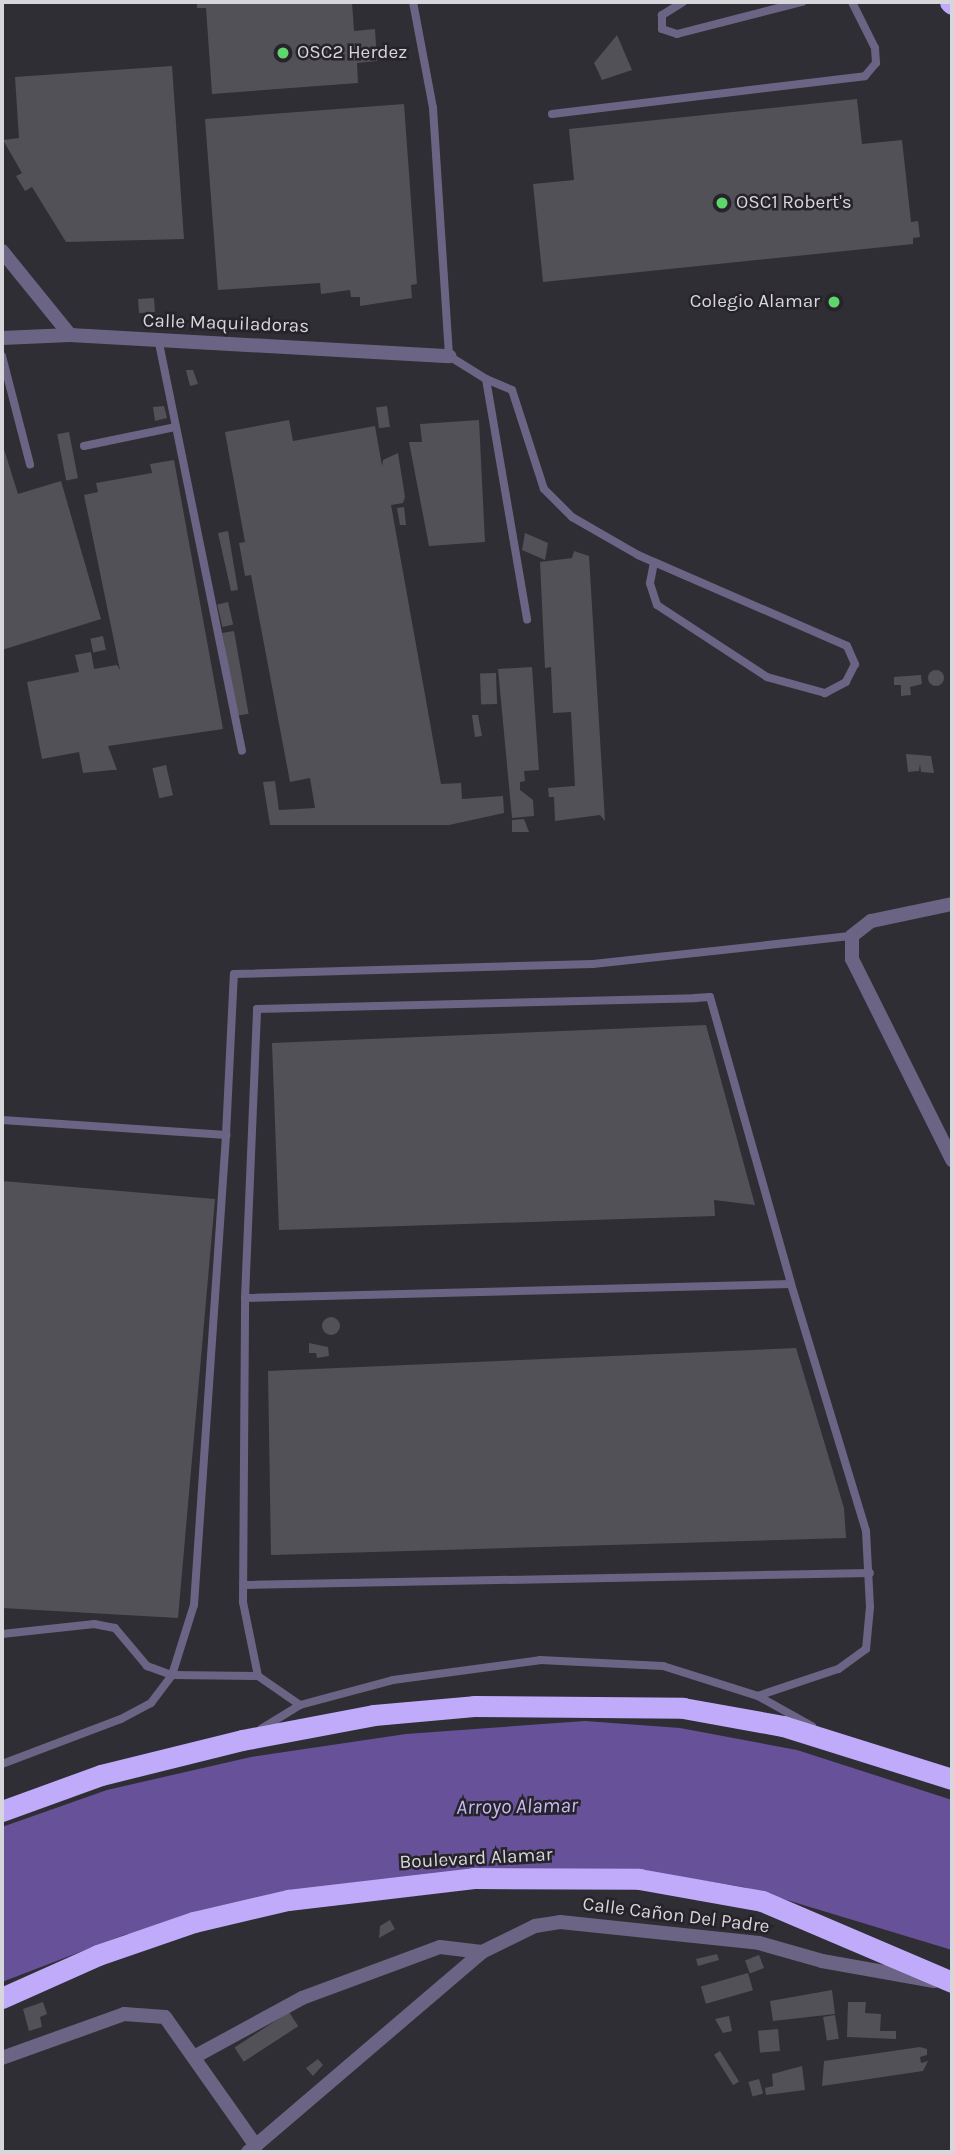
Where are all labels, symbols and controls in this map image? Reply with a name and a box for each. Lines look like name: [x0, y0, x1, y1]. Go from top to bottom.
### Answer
place label: OSC2 Herdez: [297, 42, 407, 64]
marker: OSC2 Herdez: [275, 45, 291, 61]
place label: OSC1 Robert's: [736, 192, 852, 214]
marker: OSC1 Robert's: [714, 195, 730, 211]
place label: Colegio Alamar: [690, 291, 820, 313]
marker: Colegio Alamar: [826, 294, 842, 310]
street label: Calle Maquiladoras: [142, 310, 310, 338]
water label: Arroyo Alamar: [456, 1792, 578, 1820]
street label: Boulevard Alamar: [399, 1844, 553, 1874]
street label: Calle Cañon Del Padre: [581, 1893, 771, 1939]

